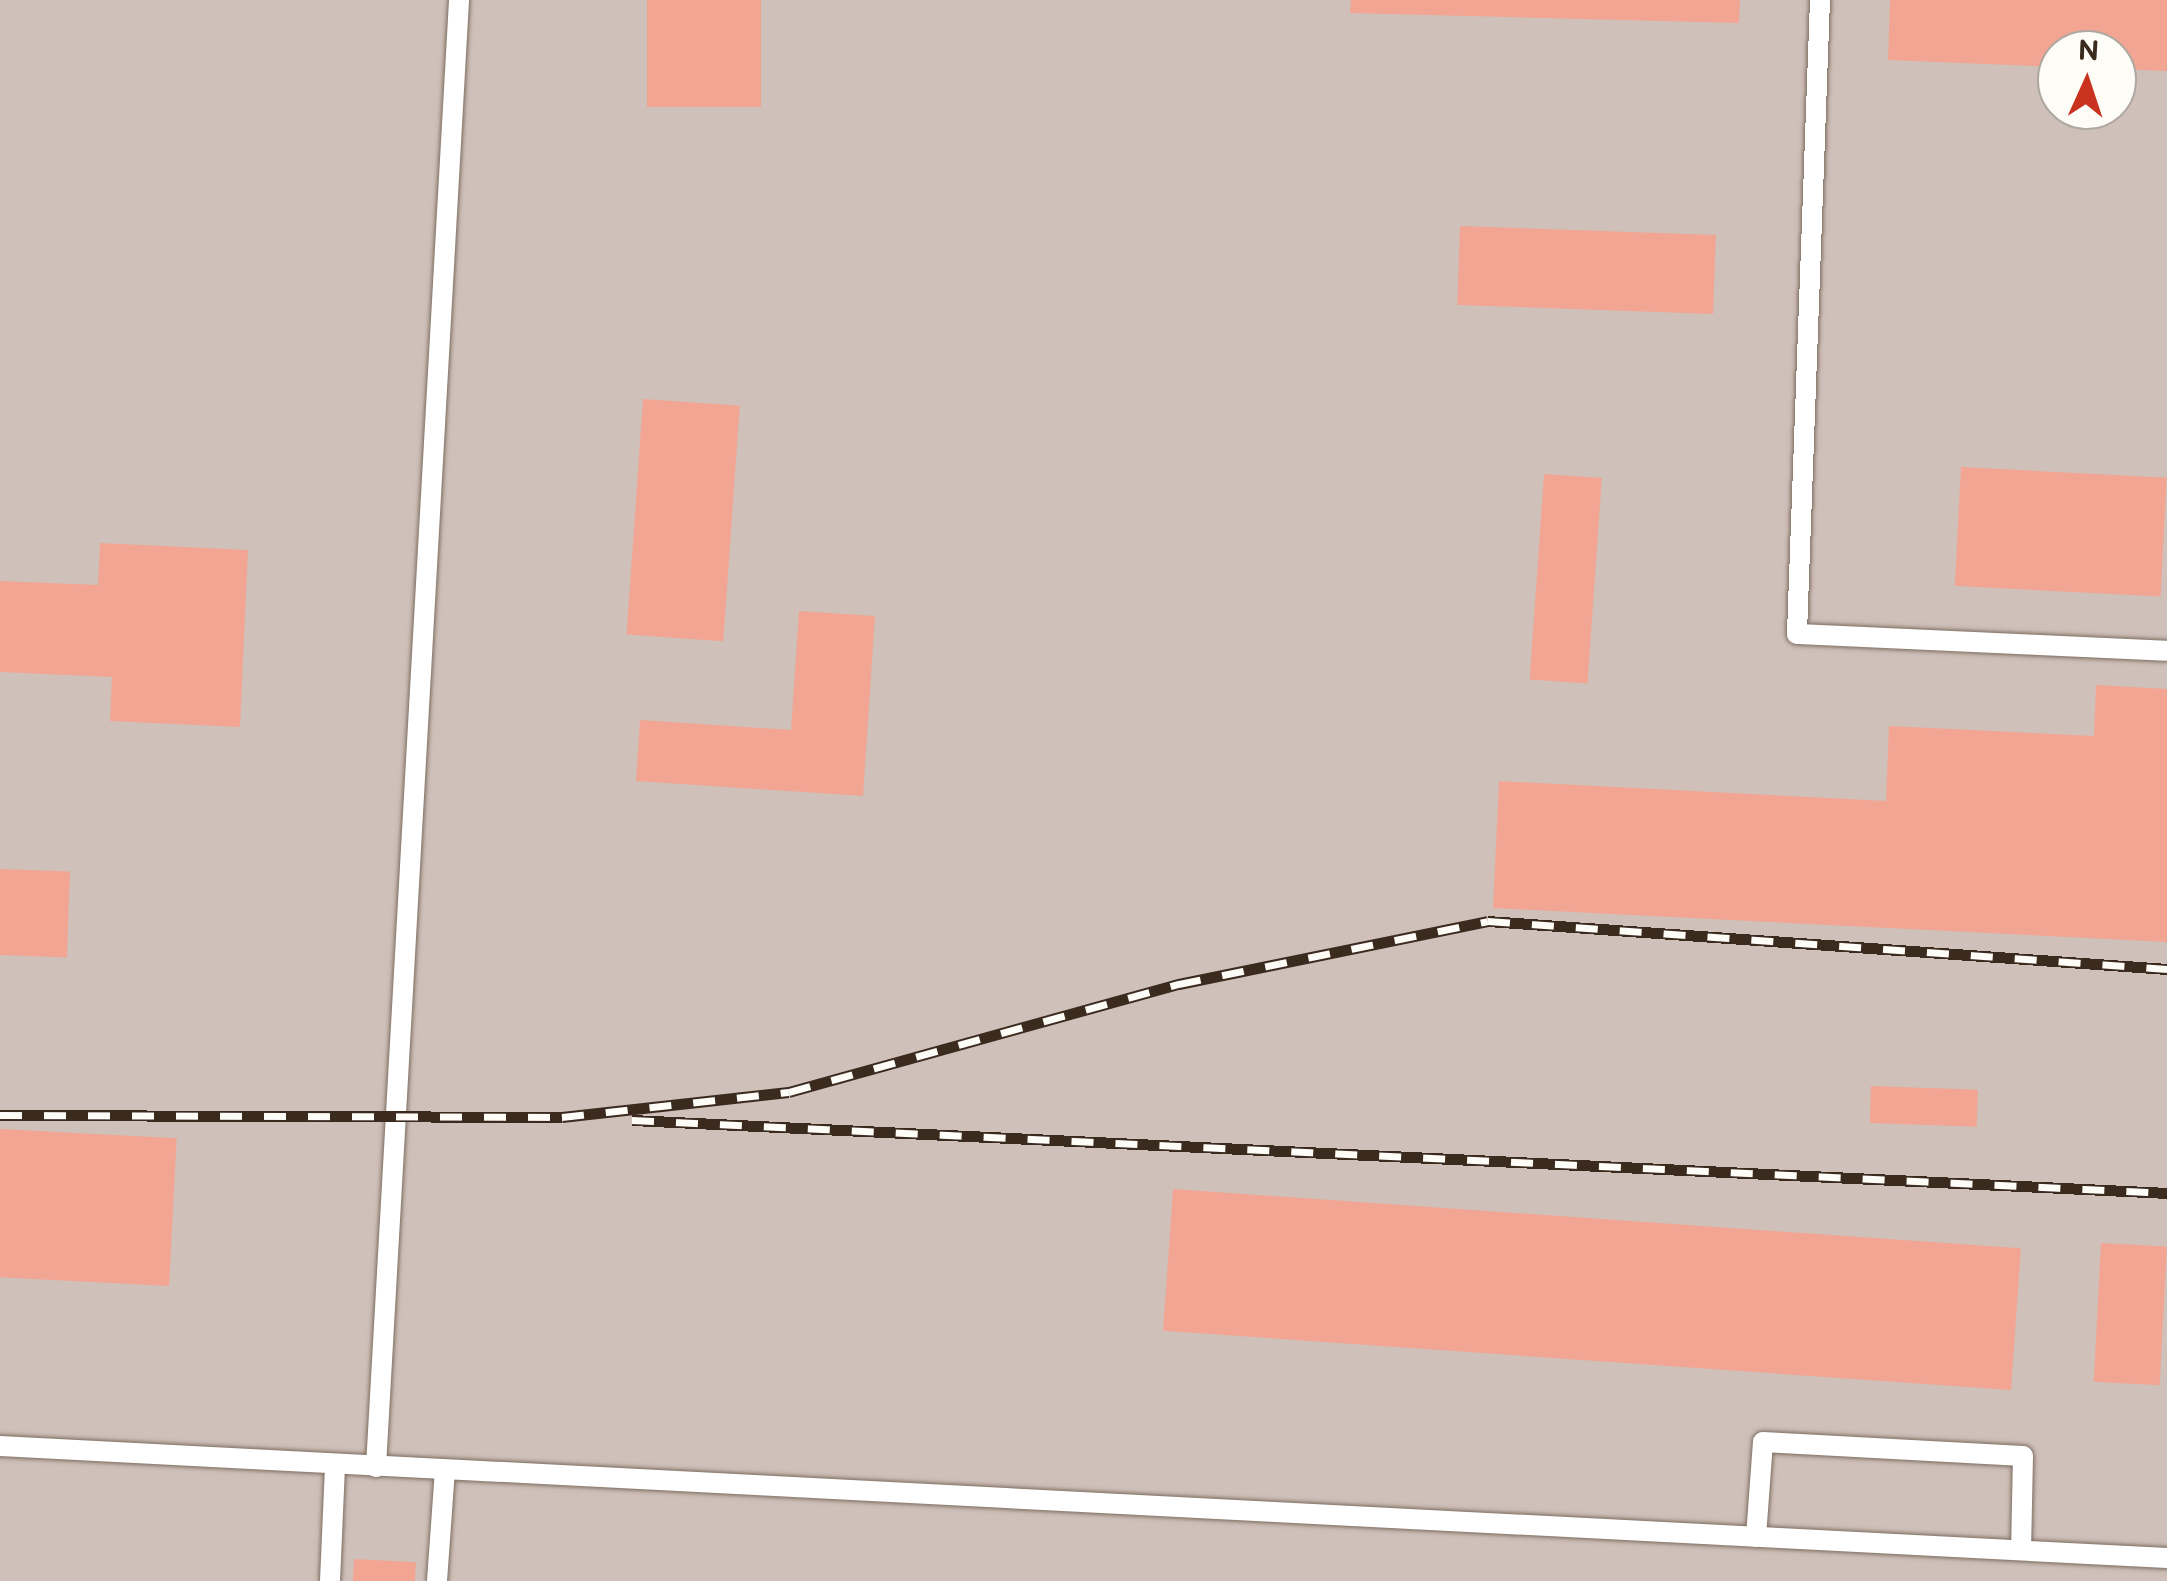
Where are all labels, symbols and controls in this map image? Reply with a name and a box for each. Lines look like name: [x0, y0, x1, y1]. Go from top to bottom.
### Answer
north arrow: [2037, 30, 2137, 130]
text: N: [2077, 35, 2100, 69]

